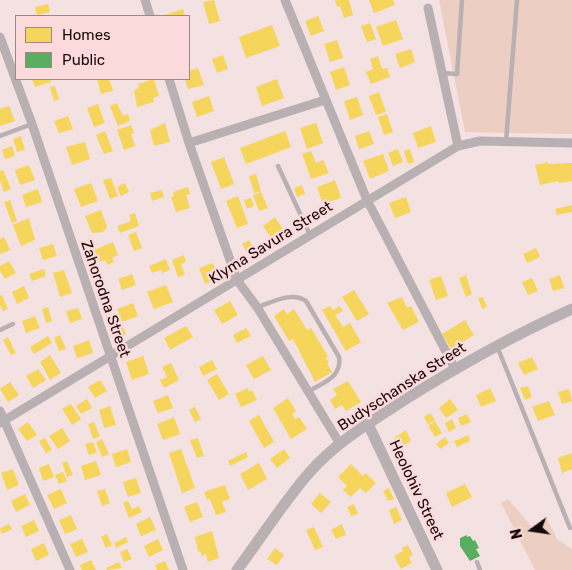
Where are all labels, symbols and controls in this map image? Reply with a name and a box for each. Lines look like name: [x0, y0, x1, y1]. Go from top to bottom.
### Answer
legend: [15, 15, 190, 80]
text: Homes: [62, 26, 111, 44]
text: Public: [62, 51, 105, 69]
street label: Klyma Savura Street: [206, 198, 336, 288]
street label: Zahorodna Street: [77, 238, 133, 360]
street label: Budyschanska Street: [335, 339, 469, 435]
street label: Heolohiv Street: [385, 437, 447, 543]
north arrow: [507, 505, 557, 555]
text: N: [507, 527, 526, 541]

